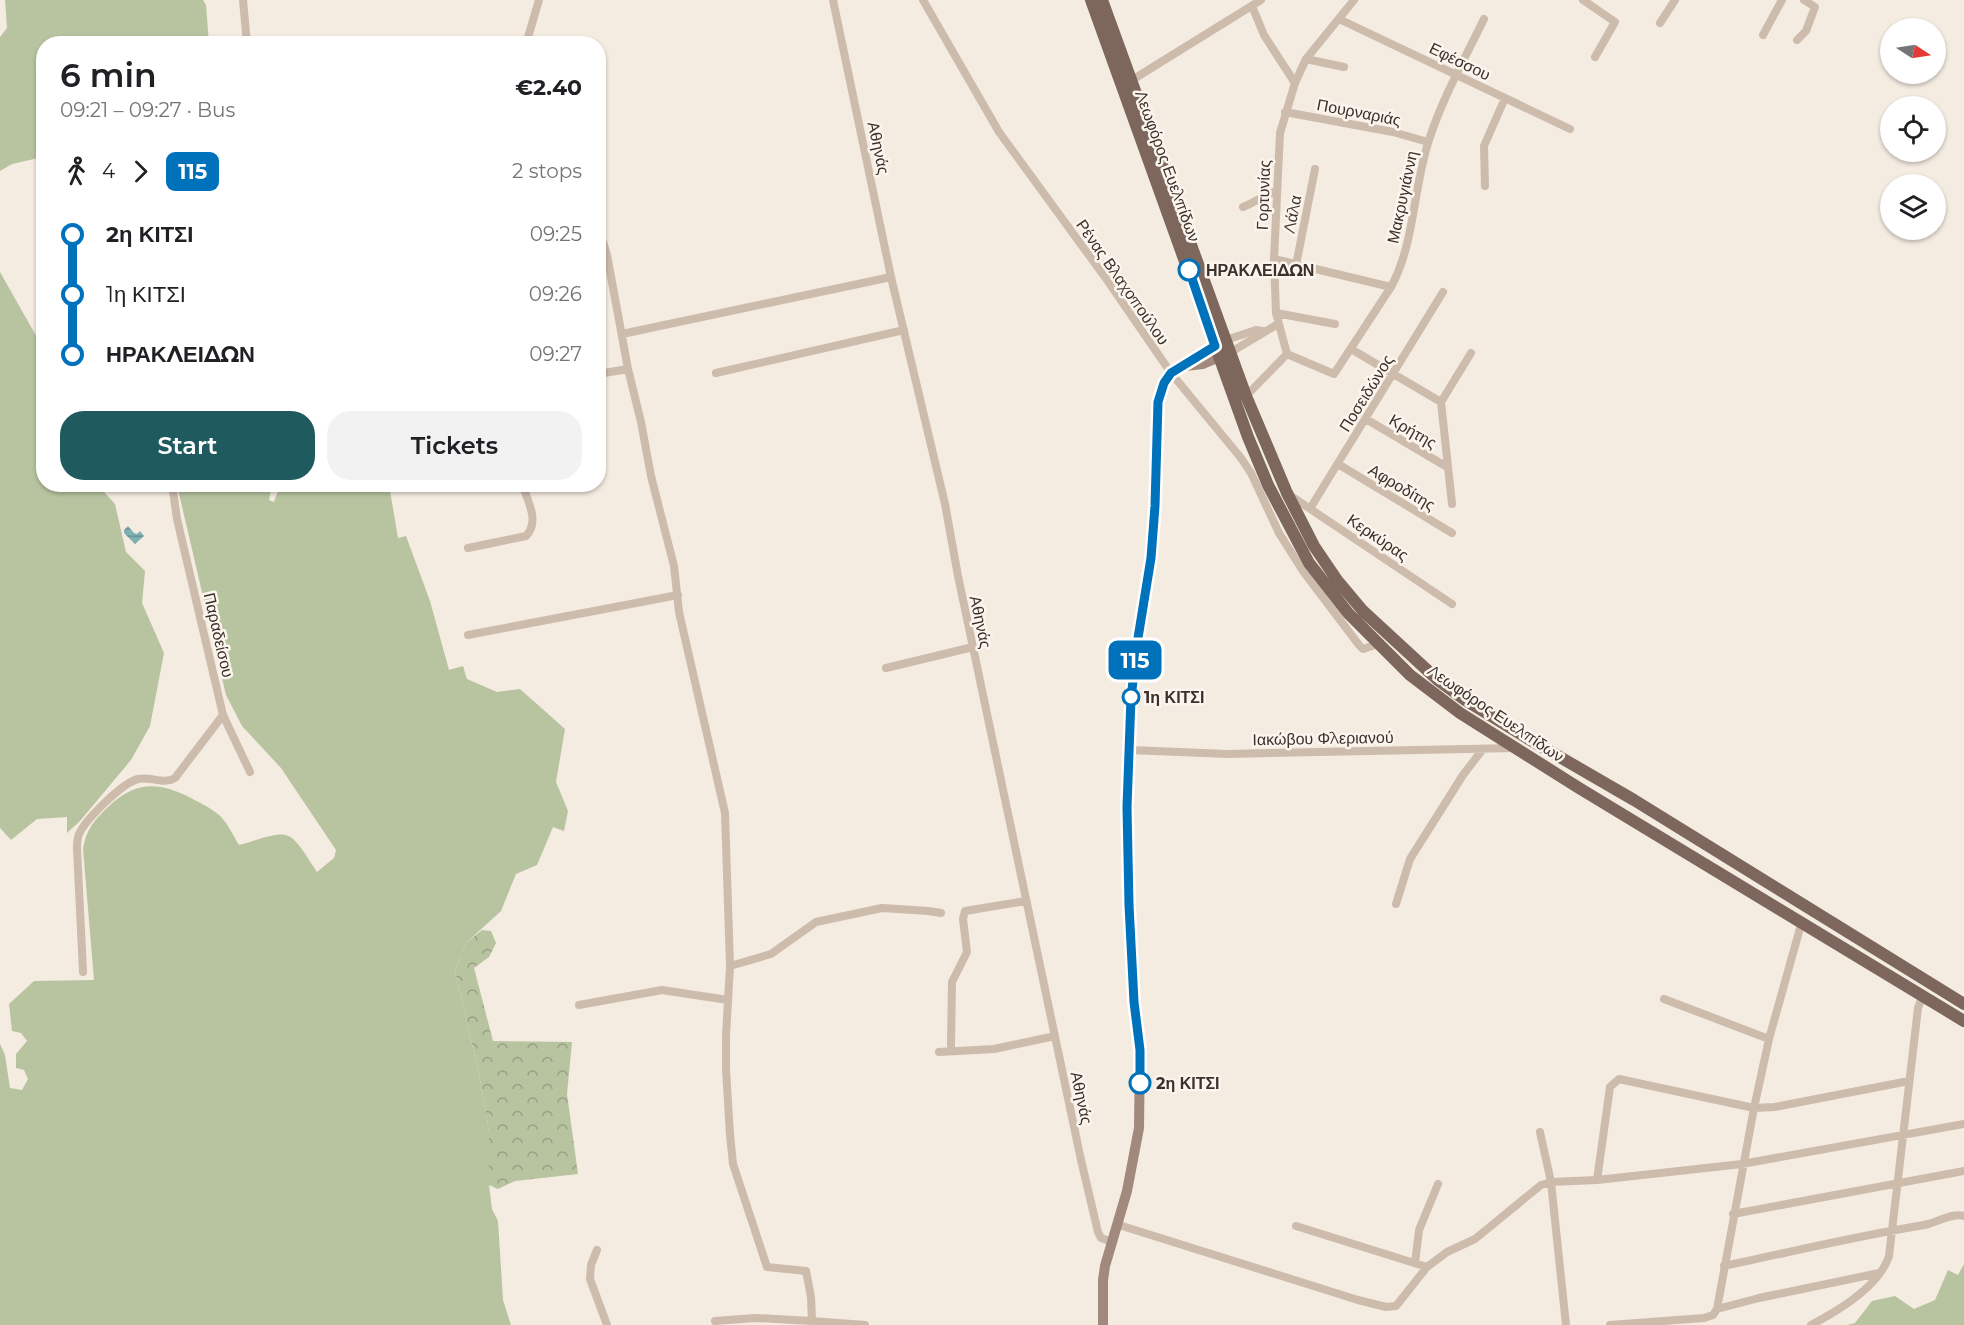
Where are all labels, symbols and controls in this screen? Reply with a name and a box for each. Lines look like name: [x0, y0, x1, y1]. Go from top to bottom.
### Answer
north arrow: [1880, 18, 1946, 84]
map controls: [1880, 18, 1946, 240]
street label: Εφέσσου: [1426, 39, 1493, 84]
text: 6 min: [60, 55, 157, 95]
text: €2.40: [515, 74, 582, 101]
street label: Λεωφόρος Ευελπίδων: [1131, 88, 1204, 244]
street label: Πουρναριάς: [1315, 95, 1403, 130]
button: locate: [1880, 96, 1946, 162]
text: 09:21 – 09:27 · Bus: [60, 98, 235, 122]
street label: Αθηνάς: [864, 120, 893, 176]
street label: Μακρυγιάννη: [1383, 149, 1422, 245]
icon: walk: [60, 155, 93, 188]
icon: forward: [124, 155, 157, 188]
text: 4: [102, 159, 115, 183]
text: 115: [178, 159, 207, 184]
text: 2 stops: [512, 159, 582, 183]
street label: Γορτυνίας: [1253, 159, 1274, 230]
button: layers: [1880, 174, 1946, 240]
street label: Λάλα: [1280, 193, 1305, 235]
street label: Ρένας Βλαχοπούλου: [1072, 216, 1173, 349]
text: 2η ΚΙΤΣΙ: [106, 221, 193, 248]
text: 09:25: [530, 222, 582, 246]
marker: ΗΡΑΚΛΕΙΔΩΝ: [1178, 259, 1200, 281]
place label: ΗΡΑΚΛΕΙΔΩΝ: [1206, 261, 1314, 280]
text: 1η ΚΙΤΣΙ: [106, 281, 186, 308]
text: 09:26: [529, 282, 582, 306]
text: ΗΡΑΚΛΕΙΔΩΝ: [106, 341, 255, 368]
text: 09:27: [529, 342, 582, 366]
street label: Ποσειδώνος: [1335, 351, 1398, 435]
street label: Κρήτης: [1386, 410, 1440, 453]
button: Start: [60, 411, 315, 480]
button: Tickets: [327, 411, 582, 480]
street label: Αφροδίτης: [1365, 460, 1439, 515]
street label: Κερκύρας: [1344, 510, 1412, 565]
street label: Παραδείσου: [200, 591, 237, 679]
street label: Αθηνάς: [966, 594, 995, 650]
line badge: 115: [1100, 640, 1170, 680]
text: 115: [1121, 648, 1149, 673]
street label: Λεωφόρος Ευελπίδων: [1424, 661, 1567, 766]
marker: 1η ΚΙΤΣΙ: [1122, 688, 1140, 706]
place label: 1η ΚΙΤΣΙ: [1144, 688, 1204, 707]
street label: Ιακώβου Φλεριανού: [1252, 728, 1394, 749]
street label: Αθηνάς: [1067, 1070, 1096, 1126]
marker: 2η ΚΙΤΣΙ: [1129, 1072, 1151, 1094]
place label: 2η ΚΙΤΣΙ: [1156, 1074, 1220, 1093]

